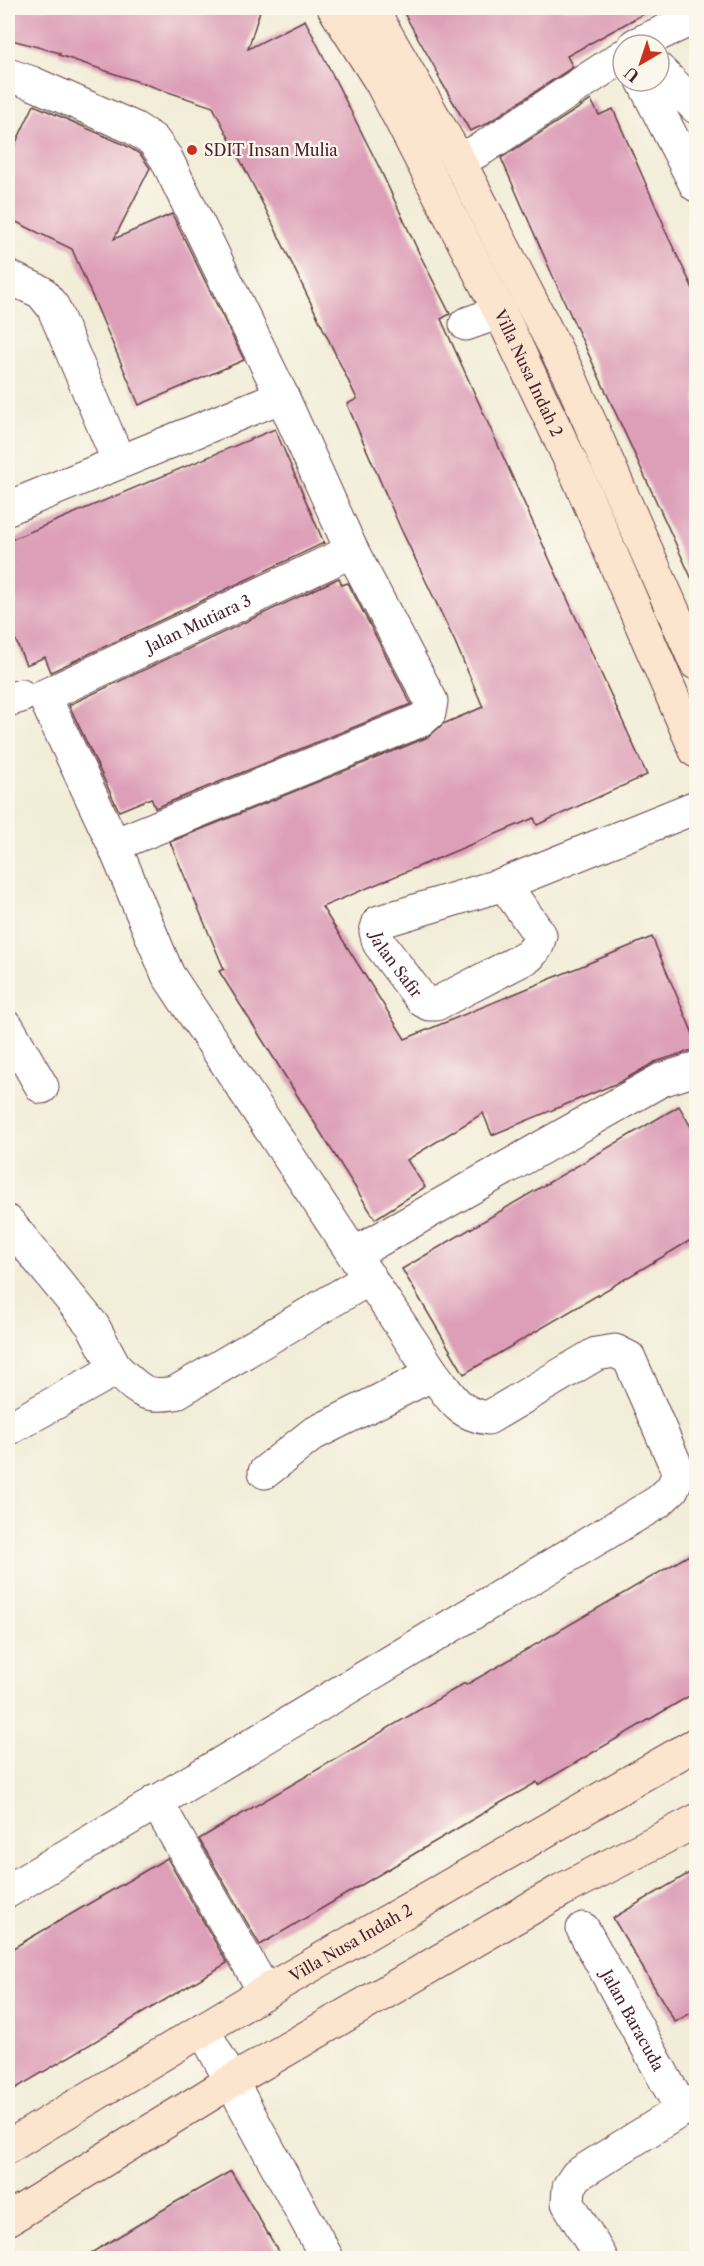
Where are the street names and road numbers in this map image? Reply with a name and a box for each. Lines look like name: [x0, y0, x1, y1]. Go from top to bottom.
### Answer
street label: Villa Nusa Indah 2: [490, 305, 567, 440]
street label: Jalan Mutiara 3: [140, 590, 254, 658]
street label: Jalan Safir: [366, 927, 427, 1002]
street label: Villa Nusa Indah 2: [285, 1899, 416, 1986]
street label: Jalan Baracuda: [596, 1963, 669, 2075]

